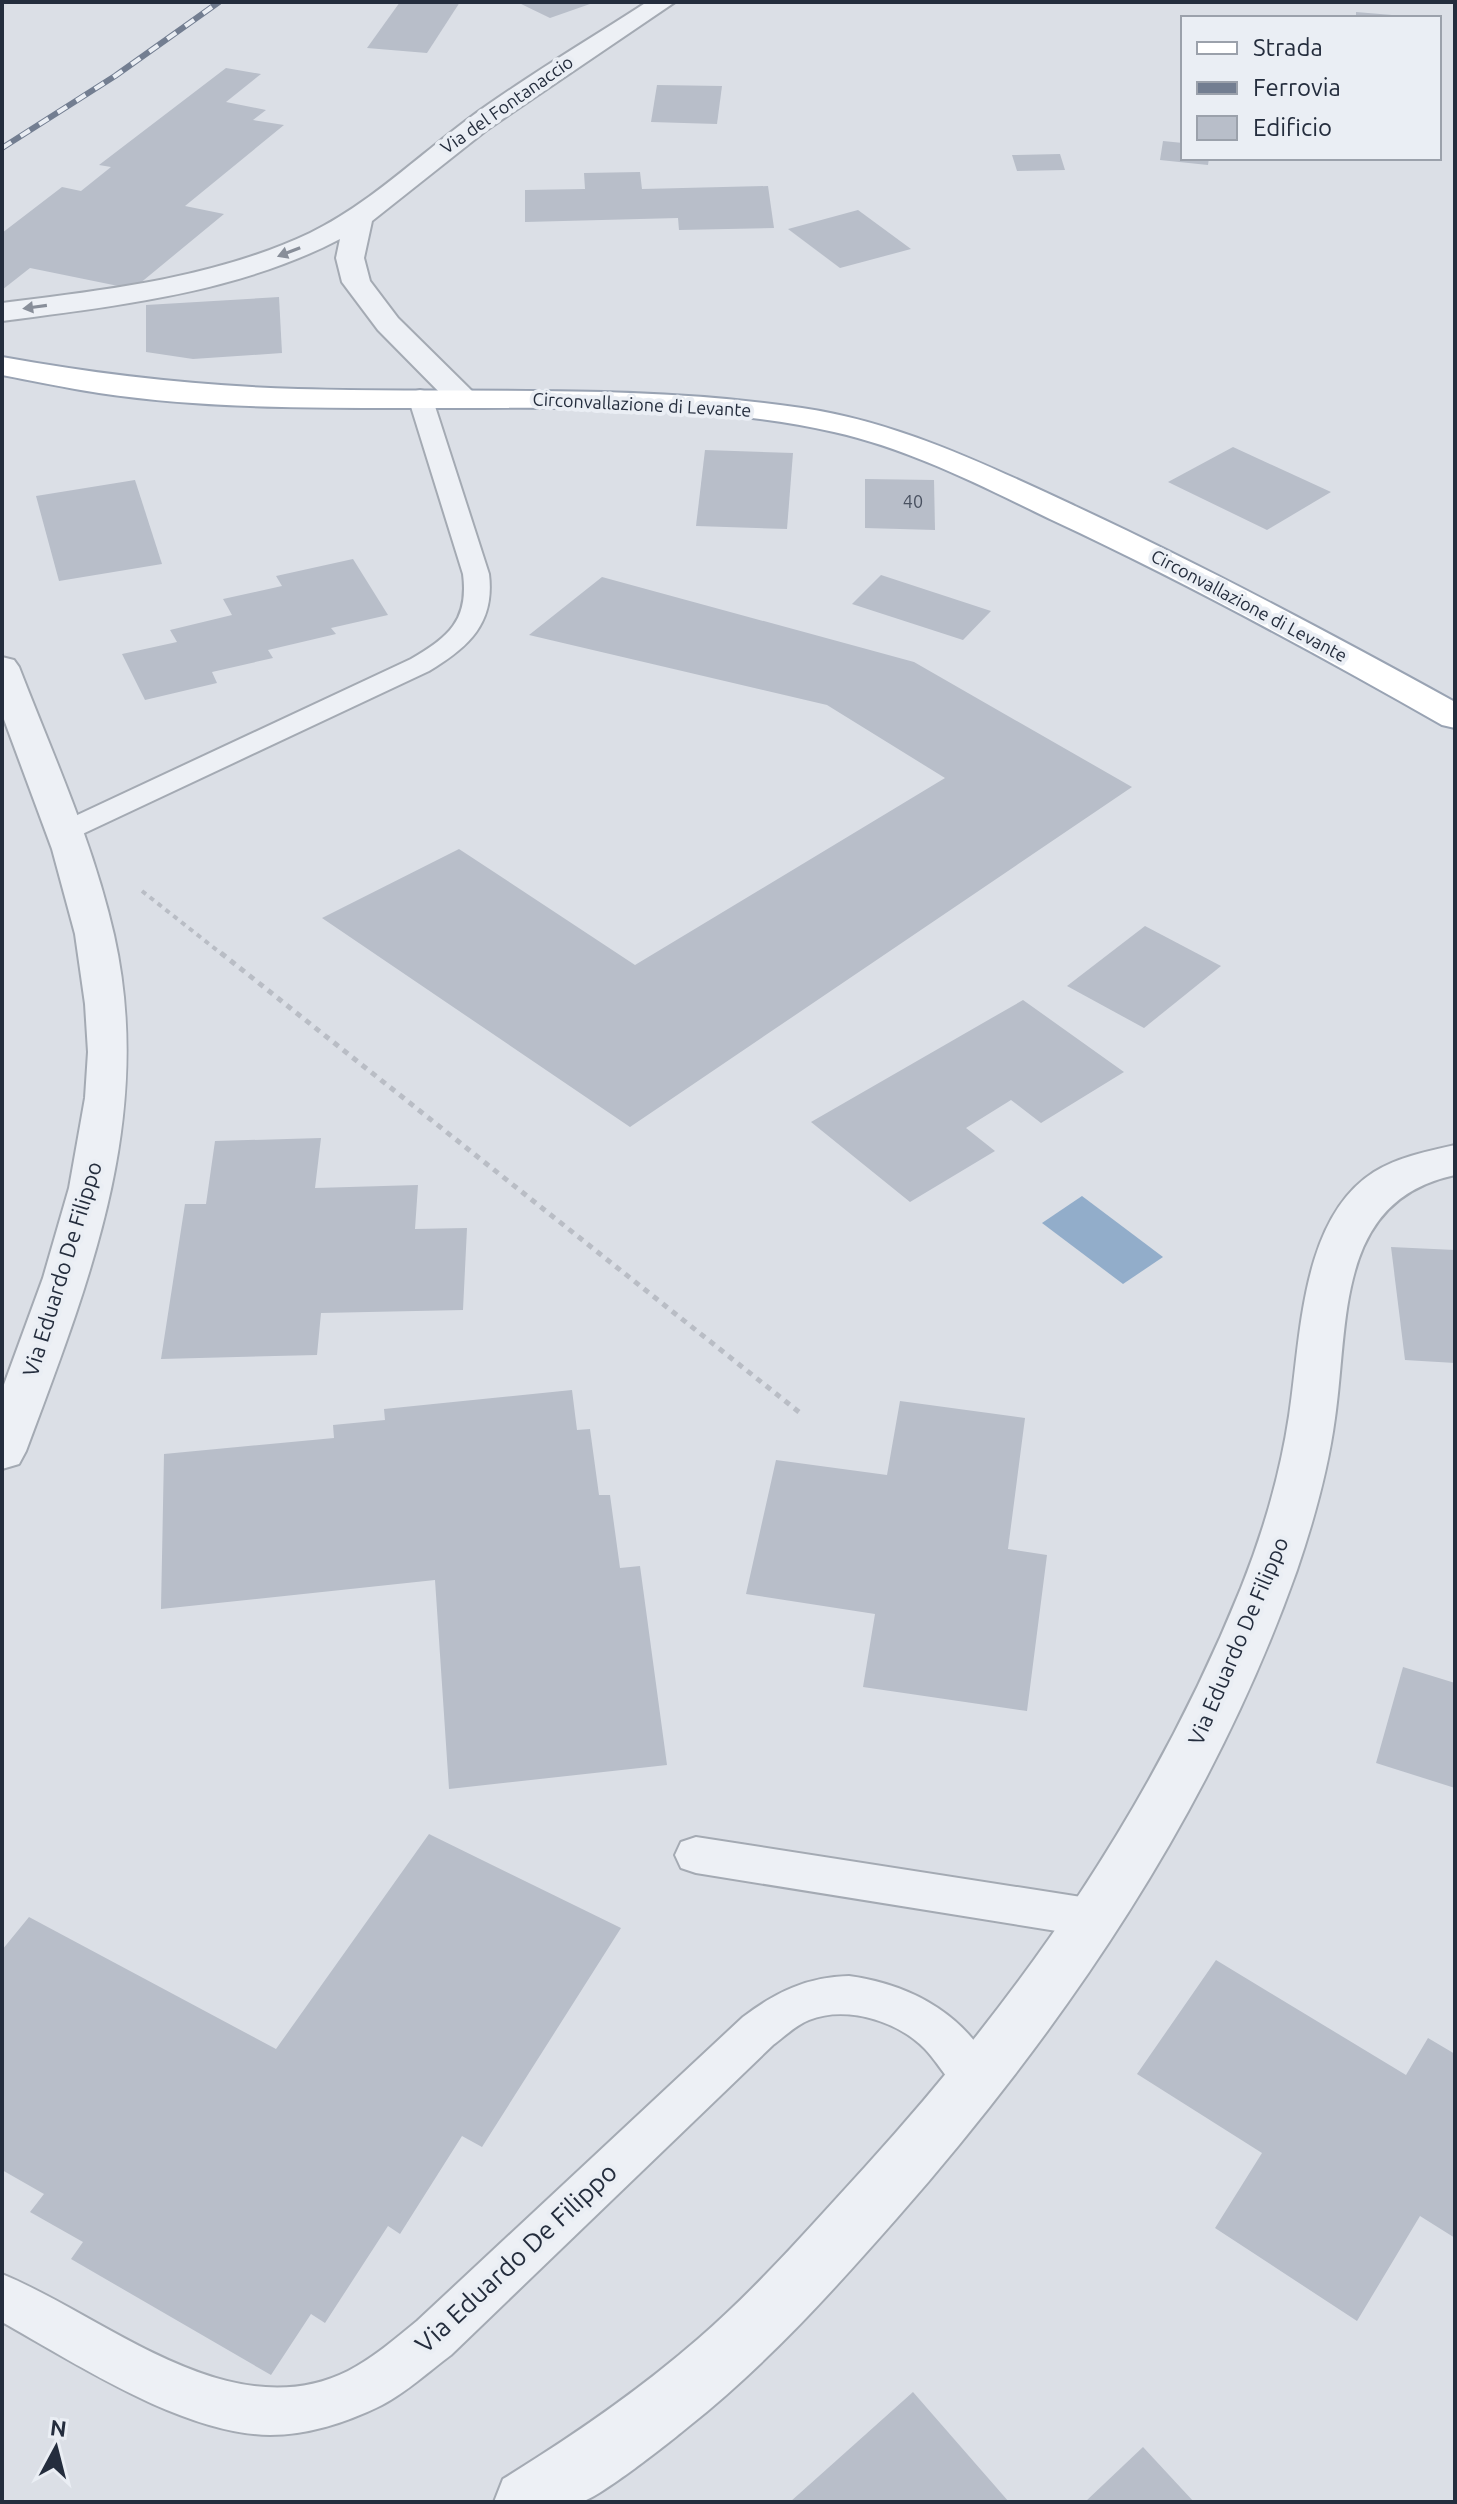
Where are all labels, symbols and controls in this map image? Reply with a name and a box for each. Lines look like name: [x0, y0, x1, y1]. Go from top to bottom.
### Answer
legend: [1181, 16, 1441, 160]
text: Strada: [1253, 34, 1323, 61]
street label: Via del Fontanaccio: [436, 51, 576, 157]
text: Ferrovia: [1253, 74, 1341, 101]
text: Edificio: [1253, 114, 1332, 141]
one-way arrow: [277, 246, 301, 259]
one-way arrow: [22, 301, 47, 314]
street label: Circonvallazione di Levante: [532, 388, 752, 420]
house number: 40: [903, 491, 923, 511]
street label: Circonvallazione di Levante: [1148, 545, 1351, 665]
street label: Via Eduardo De Filippo: [17, 1158, 106, 1379]
street label: Via Eduardo De Filippo: [1182, 1533, 1293, 1749]
street label: Via Eduardo De Filippo: [409, 2157, 622, 2358]
north arrow: [16, 2408, 96, 2488]
text: N: [49, 2414, 68, 2441]

